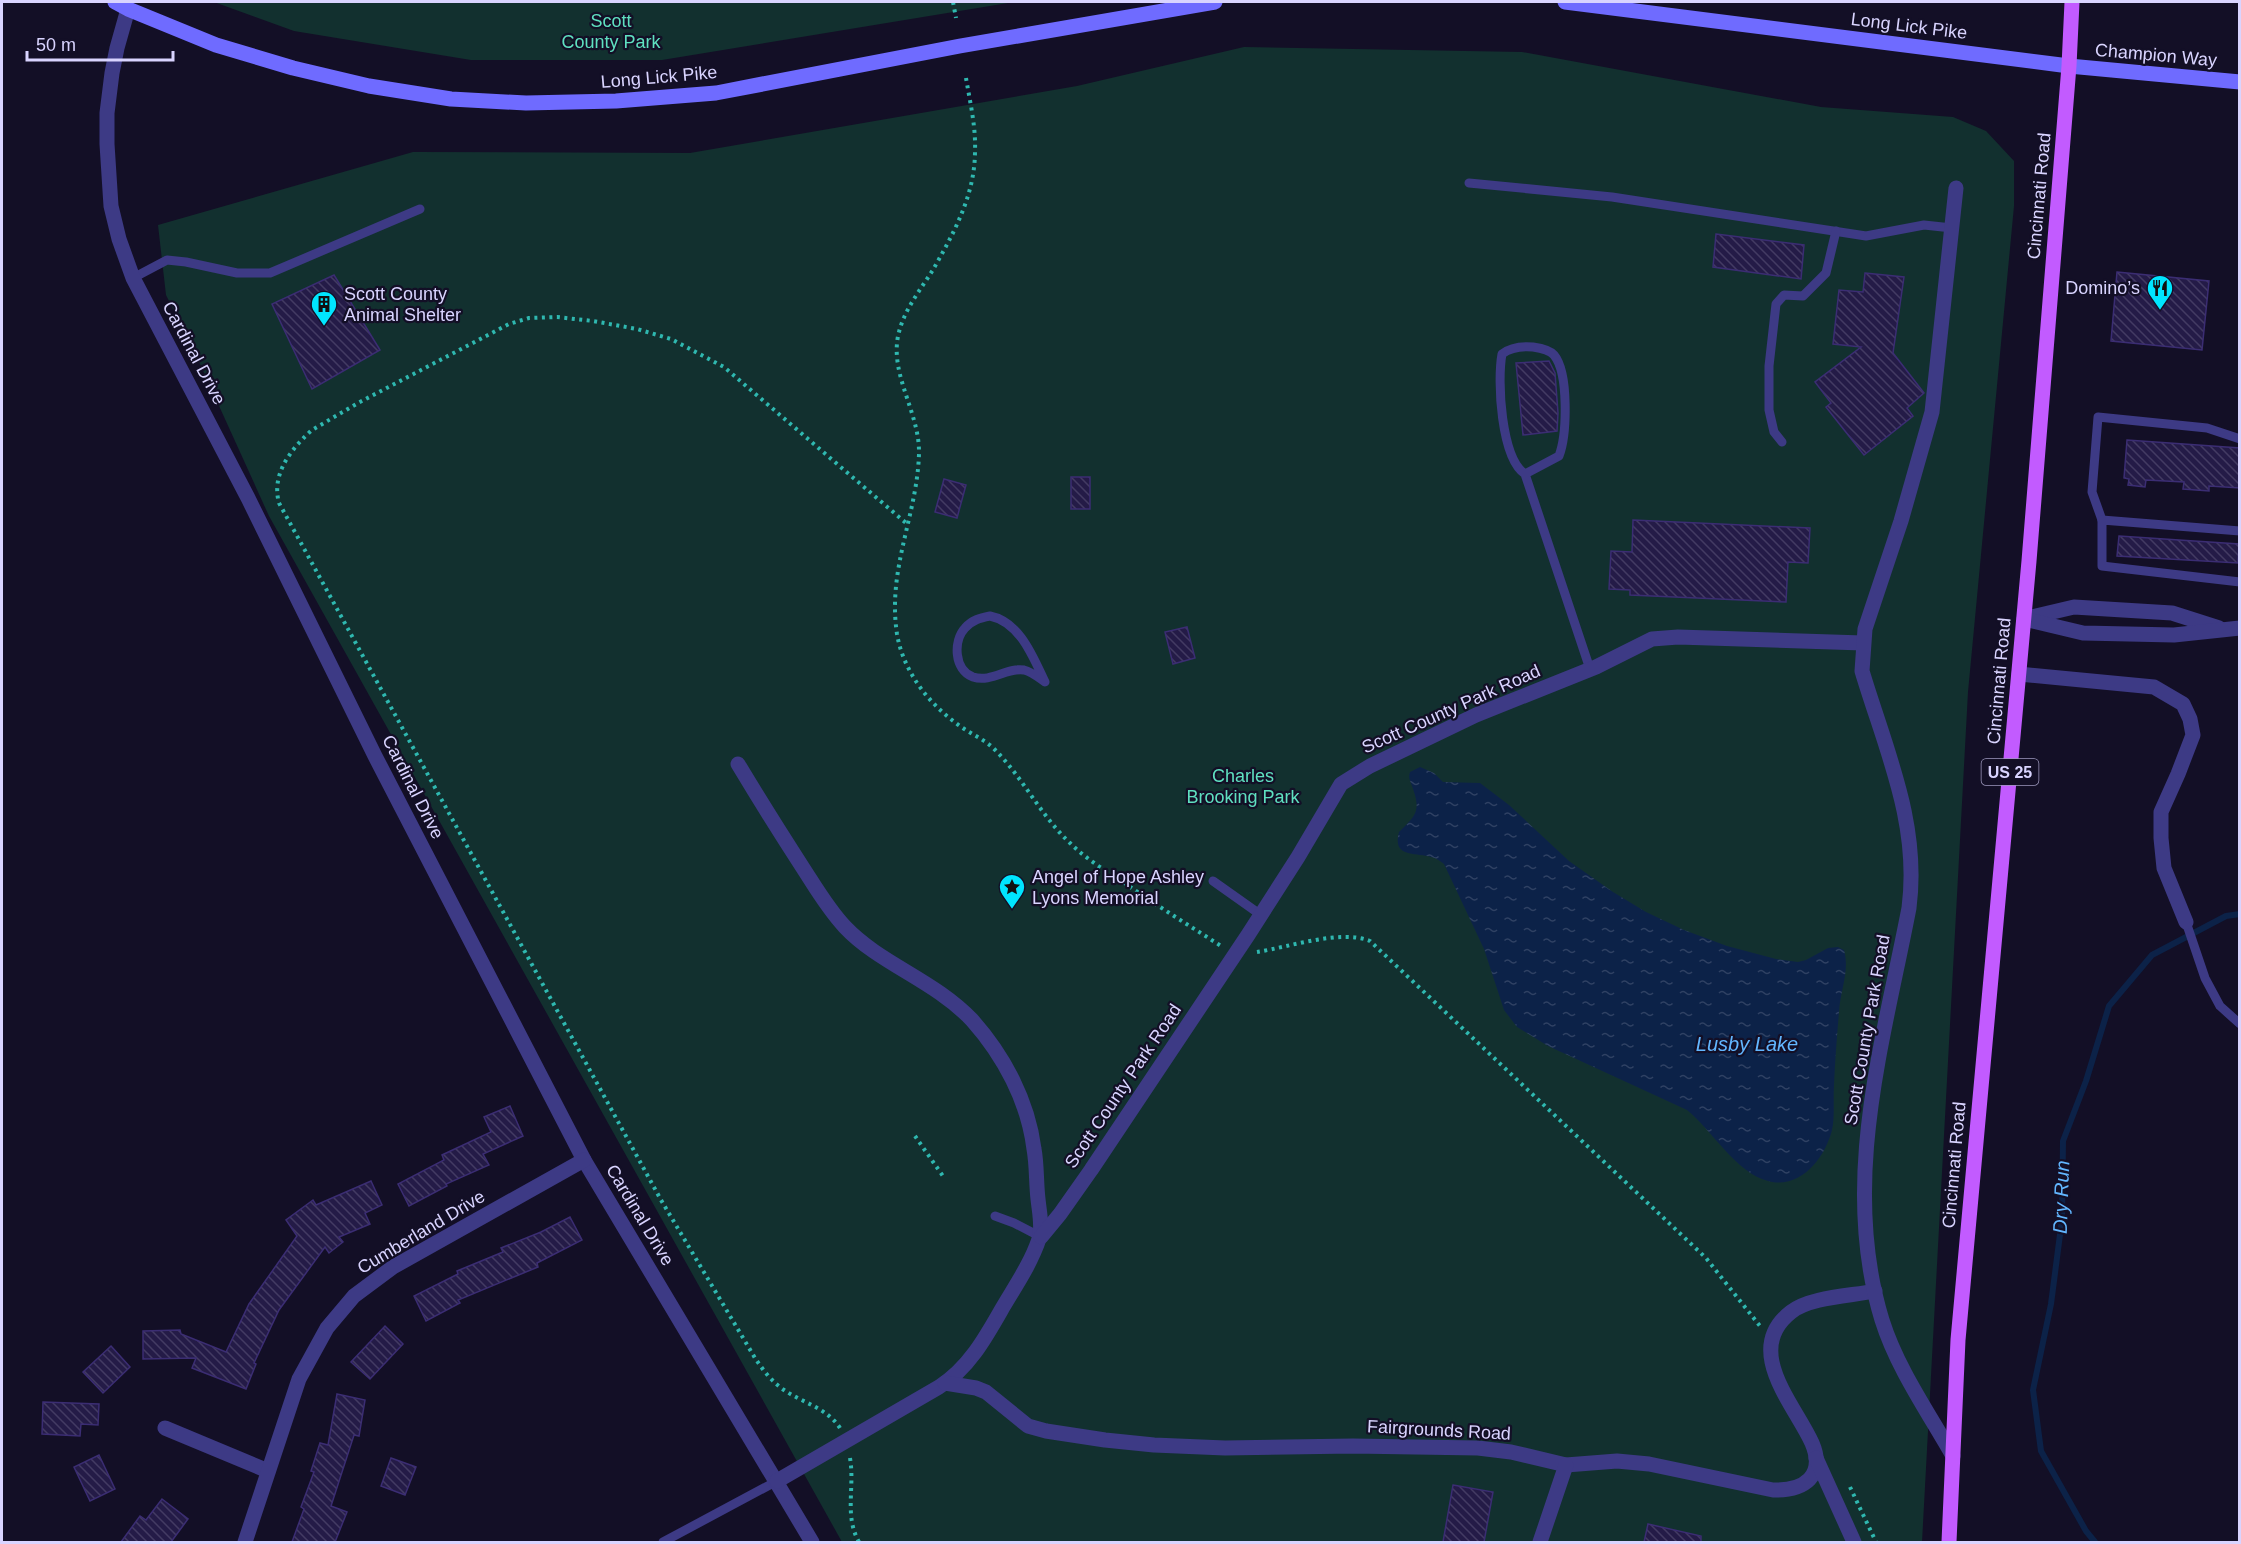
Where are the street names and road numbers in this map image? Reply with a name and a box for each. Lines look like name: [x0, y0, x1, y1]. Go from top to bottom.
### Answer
street label: Long Lick Pike: [1850, 9, 1968, 43]
street label: Champion Way: [2094, 40, 2218, 70]
street label: Long Lick Pike: [600, 62, 718, 92]
street label: Cincinnati Road: [2024, 132, 2054, 260]
street label: Cardinal Drive: [158, 298, 230, 408]
street label: Cincinnati Road: [1984, 617, 2014, 745]
street label: Scott County Park Road: [1359, 661, 1543, 757]
street label: Cardinal Drive: [378, 732, 448, 842]
road number: US 25: [1982, 759, 2038, 785]
street label: Scott County Park Road: [1840, 933, 1894, 1127]
street label: Scott County Park Road: [1061, 1000, 1185, 1172]
street label: Cincinnati Road: [1939, 1101, 1969, 1229]
street label: Cardinal Drive: [602, 1161, 678, 1269]
street label: Cumberland Drive: [354, 1186, 488, 1278]
street label: Fairgrounds Road: [1367, 1416, 1511, 1444]

